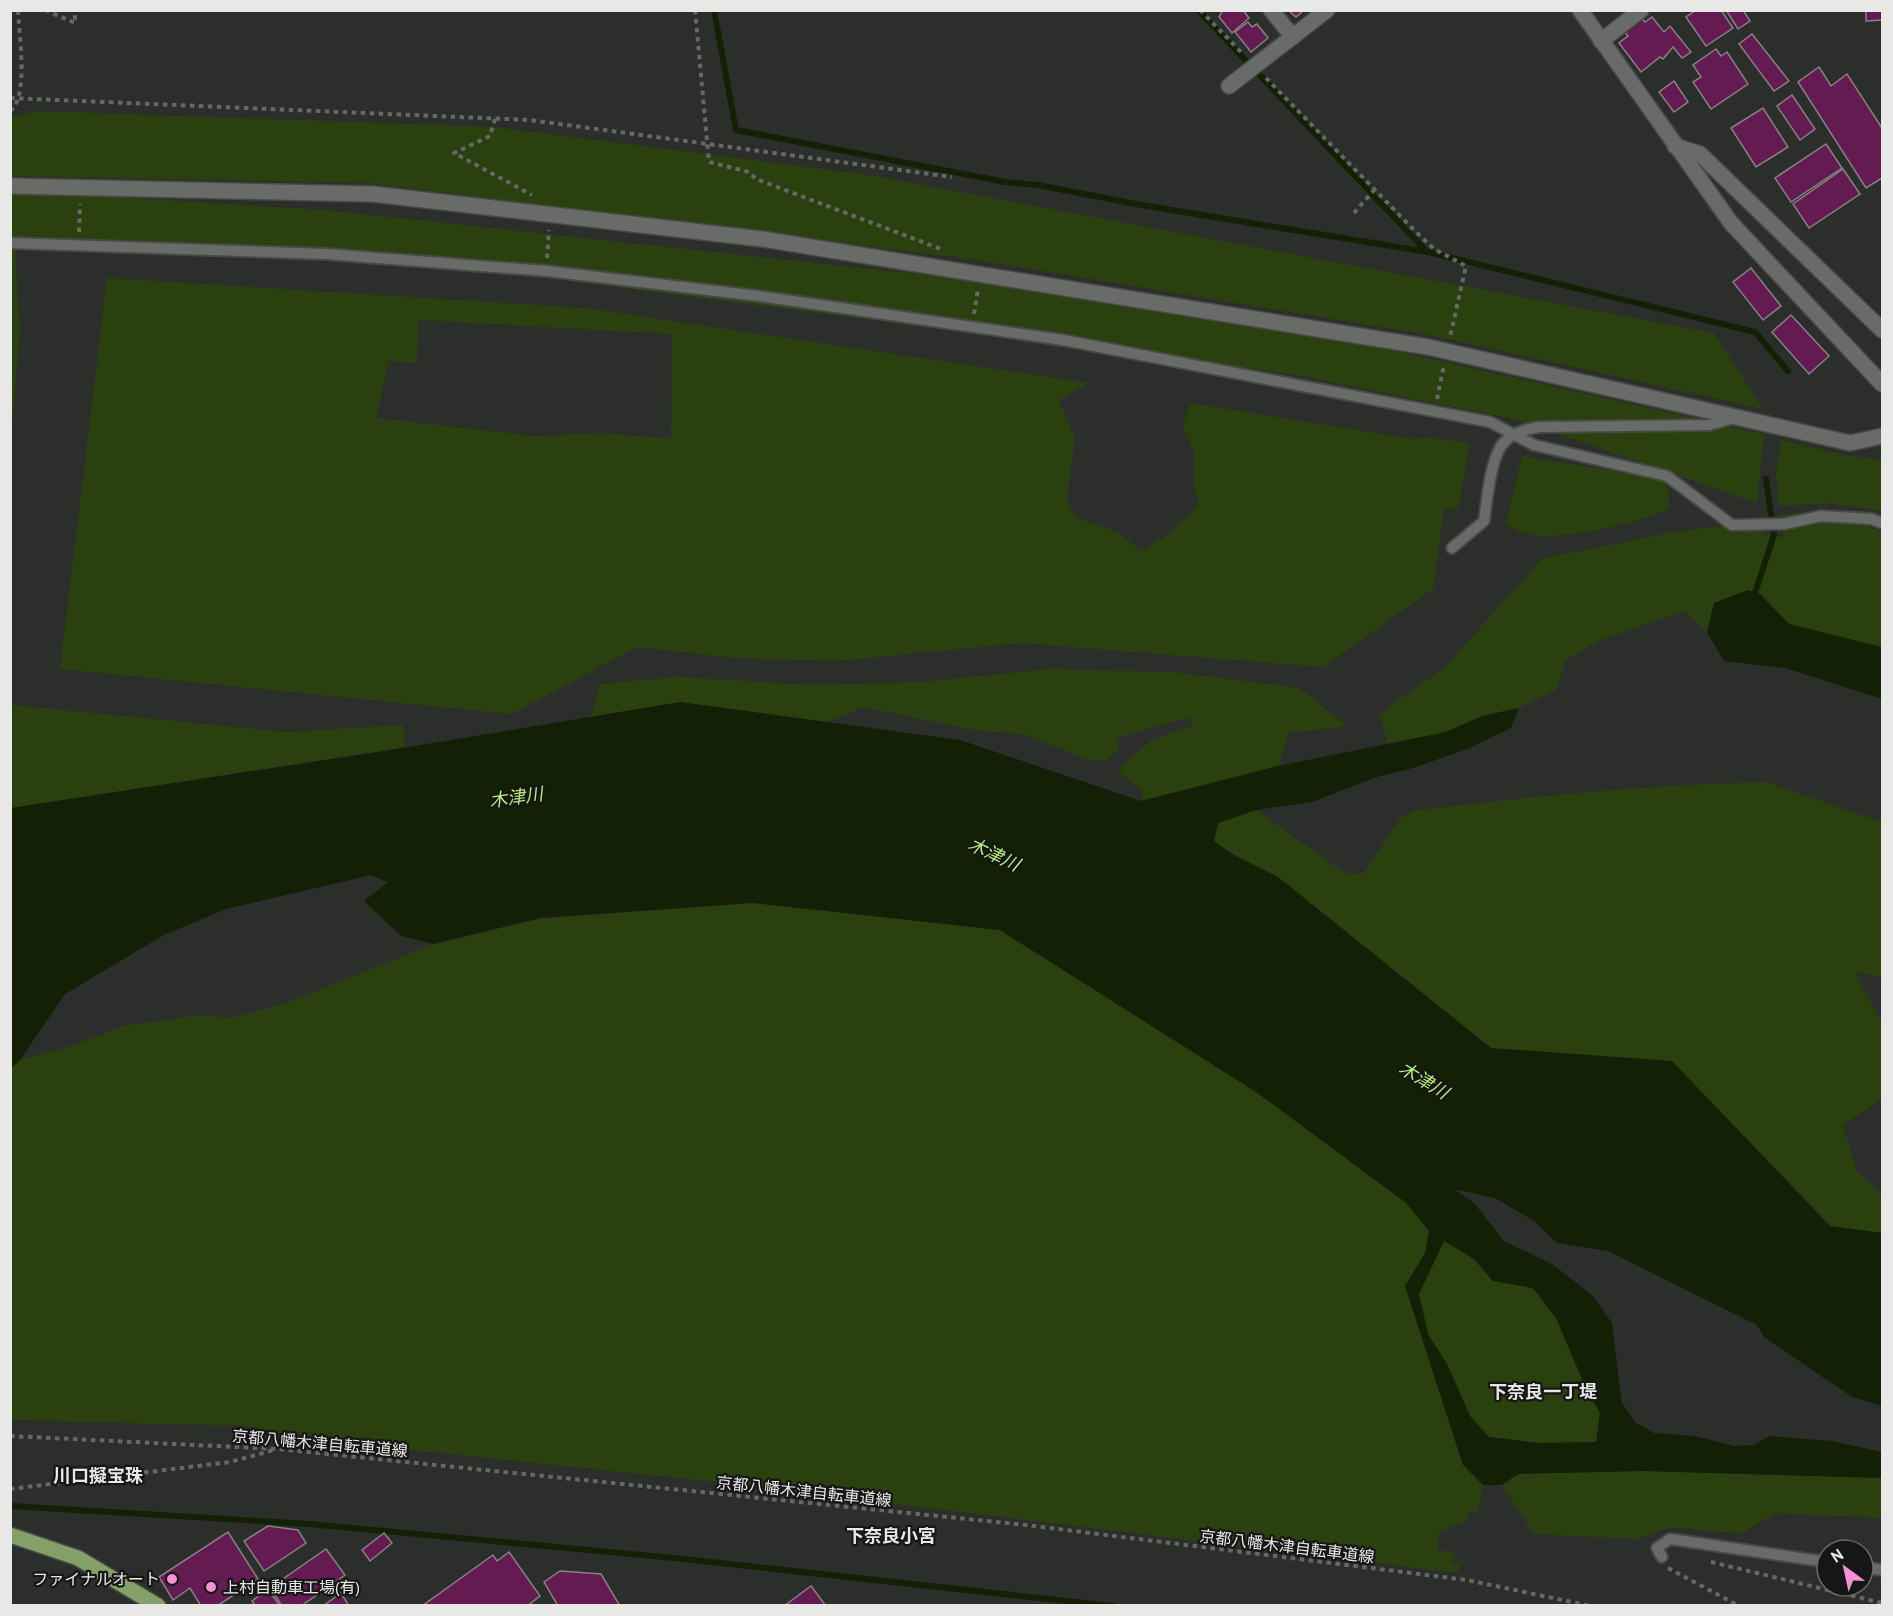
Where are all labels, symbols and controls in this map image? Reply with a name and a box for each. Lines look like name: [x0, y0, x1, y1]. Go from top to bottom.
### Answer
water label: 木津川: [488, 782, 546, 812]
water label: 木津川: [965, 832, 1025, 877]
water label: 木津川: [1395, 1056, 1455, 1105]
district label: 下奈良一丁堤: [1489, 1380, 1597, 1403]
street label: 京都八幡木津自転車道線: [231, 1425, 409, 1461]
district label: 川口擬宝珠: [53, 1464, 143, 1487]
street label: 京都八幡木津自転車道線: [715, 1472, 893, 1510]
district label: 下奈良小宮: [846, 1524, 936, 1547]
street label: 京都八幡木津自転車道線: [1198, 1525, 1376, 1567]
north arrow: [1815, 1538, 1875, 1598]
text: N: [1827, 1544, 1847, 1567]
place label: ファイナルオート: [32, 1569, 160, 1589]
marker: ファイナルオート: [165, 1572, 179, 1586]
place label: 上村自動車工場(有): [223, 1577, 360, 1597]
marker: 上村自動車工場(有): [204, 1580, 218, 1594]

